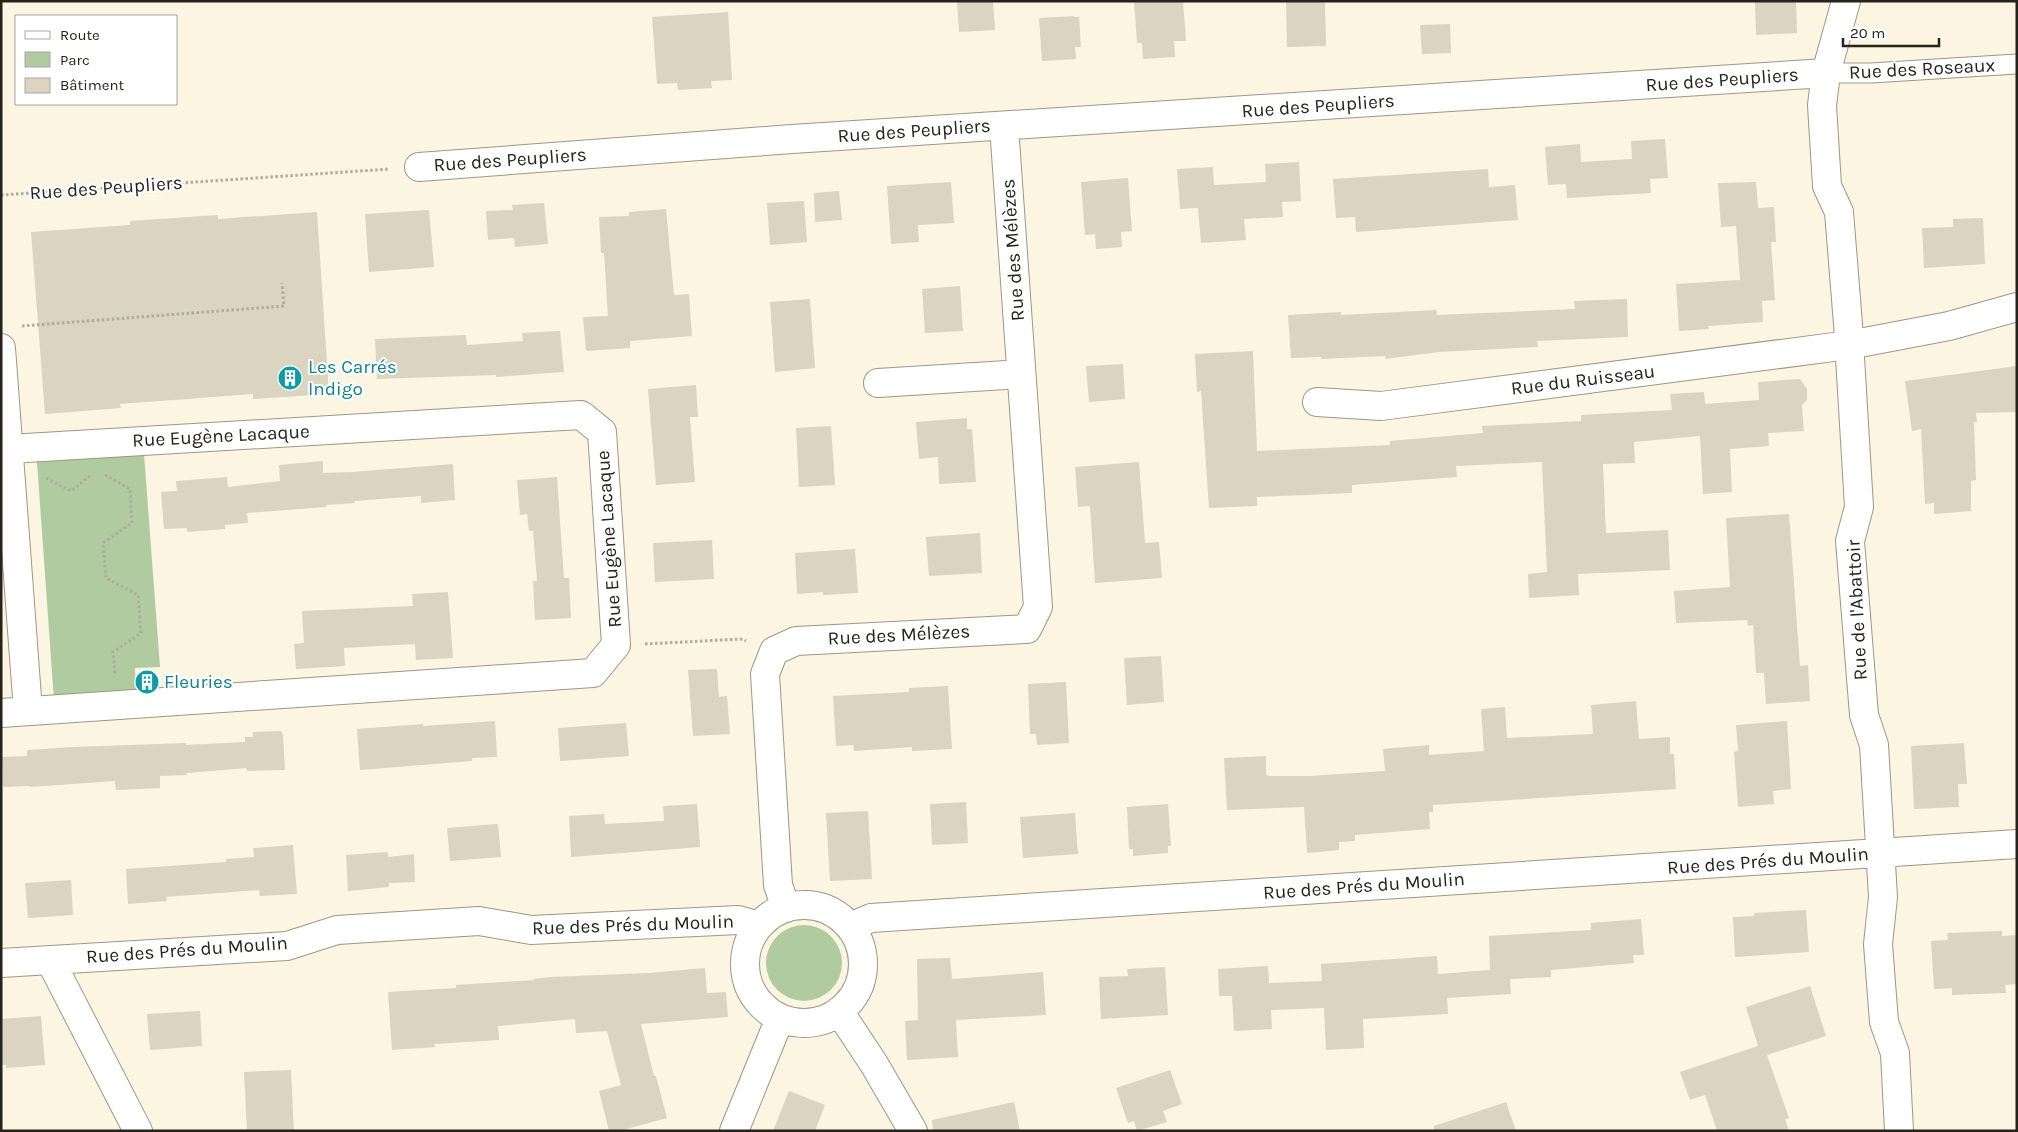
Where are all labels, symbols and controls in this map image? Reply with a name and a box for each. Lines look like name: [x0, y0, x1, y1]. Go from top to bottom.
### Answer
legend: [15, 15, 178, 105]
scale bar: [1843, 15, 1939, 47]
text: 20 m: [1850, 24, 1885, 42]
text: Route: [60, 26, 100, 44]
text: Parc: [60, 51, 90, 69]
street label: Rue des Roseaux: [1848, 54, 1996, 84]
street label: Rue des Peupliers: [1645, 64, 1799, 96]
text: Bâtiment: [60, 76, 124, 94]
street label: Rue des Peupliers: [1241, 90, 1395, 122]
street label: Rue des Peupliers: [837, 115, 991, 147]
street label: Rue des Peupliers: [433, 144, 587, 176]
street label: Rue des Peupliers: [29, 172, 183, 204]
street label: Rue des Mélèzes: [997, 178, 1029, 322]
place label: Les Carrés Indigo: [308, 356, 397, 400]
street label: Rue du Ruisseau: [1510, 360, 1656, 400]
building icon: Les Carrés Indigo: [277, 365, 303, 391]
street label: Rue Eugène Lacaque: [132, 420, 310, 452]
street label: Rue Eugène Lacaque: [592, 450, 626, 628]
street label: Rue de l'Abattoir: [1842, 539, 1872, 681]
street label: Rue des Mélèzes: [827, 620, 971, 650]
building icon: Fleuries: [134, 669, 160, 695]
place label: Fleuries: [164, 671, 233, 693]
street label: Rue des Prés du Moulin: [1666, 843, 1870, 879]
street label: Rue des Prés du Moulin: [1262, 868, 1466, 904]
street label: Rue des Prés du Moulin: [532, 910, 734, 940]
street label: Rue des Prés du Moulin: [85, 932, 289, 968]

